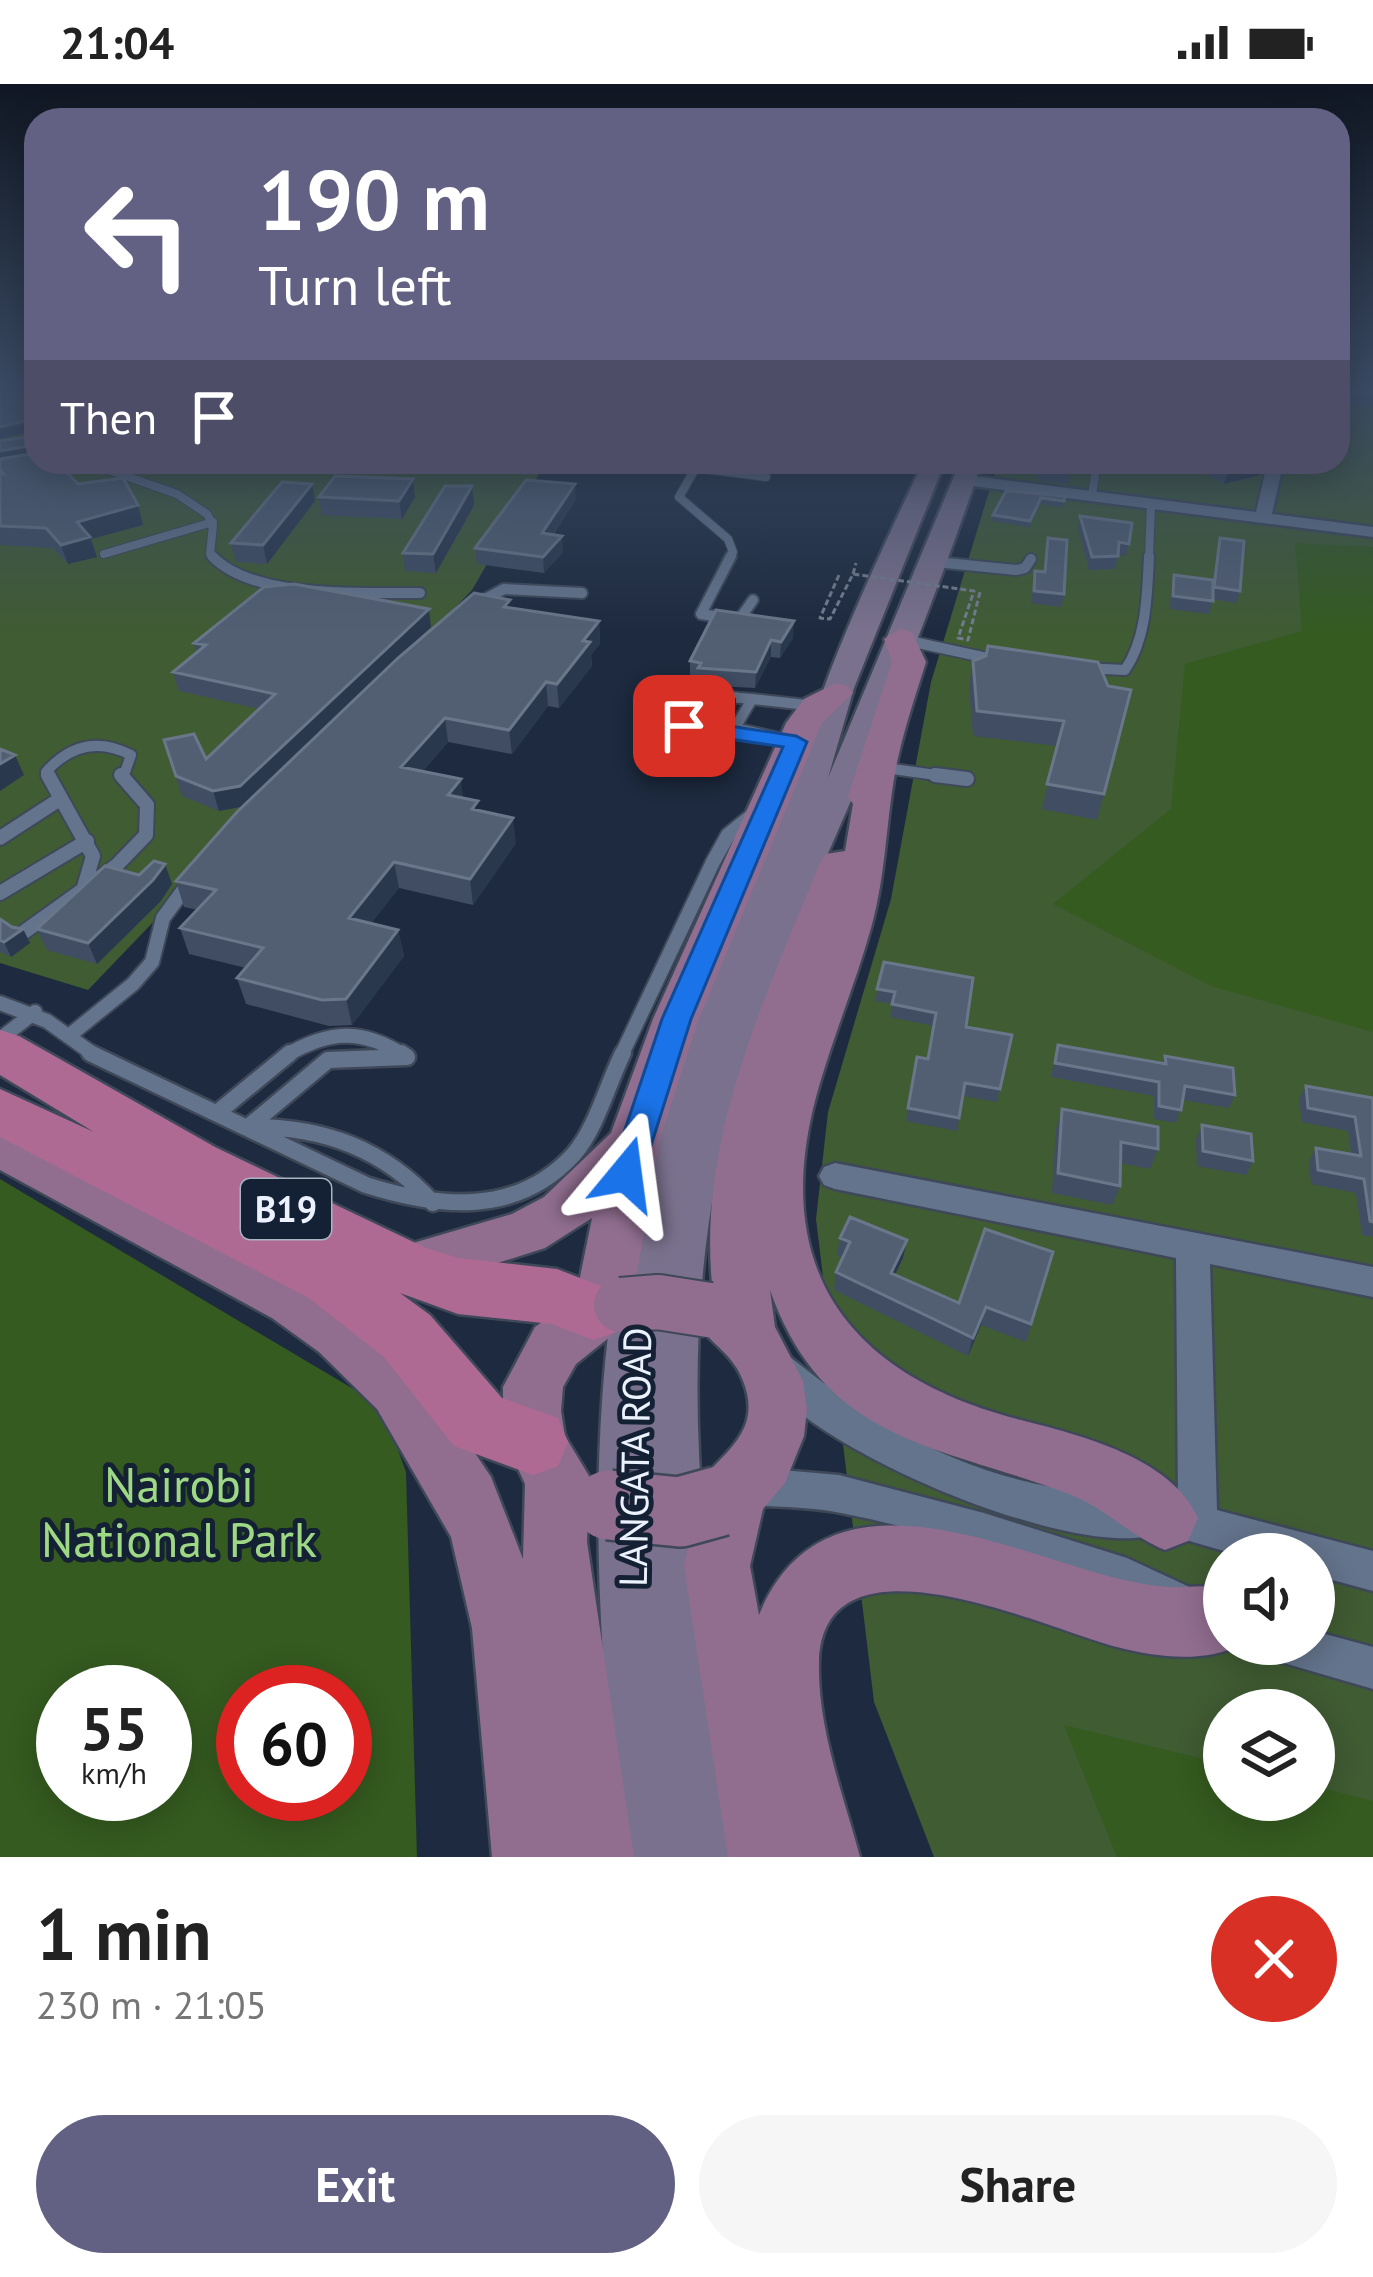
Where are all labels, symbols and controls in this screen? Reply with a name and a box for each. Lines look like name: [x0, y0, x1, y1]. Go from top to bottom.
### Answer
text: 21:04: [60, 13, 174, 71]
text: 190 m: [258, 144, 490, 253]
icon: left: [60, 156, 216, 312]
text: Turn left: [258, 250, 452, 320]
icon: arrive: [181, 384, 247, 450]
text: Then: [60, 388, 157, 446]
pin: [633, 675, 735, 777]
icon: arrive: [651, 693, 717, 759]
position arrow: [563, 1111, 689, 1237]
road number: B19: [241, 1179, 331, 1239]
street label: LANGATA ROAD: [607, 1327, 662, 1587]
park label: Nairobi National Park: [41, 1453, 317, 1570]
map controls: [1203, 1533, 1335, 1821]
button: sound: [1203, 1533, 1335, 1665]
speed limit sign: 60: [216, 1665, 372, 1821]
text: 55: [80, 1689, 148, 1767]
button: layers: [1203, 1689, 1335, 1821]
text: km/h: [81, 1753, 147, 1792]
text: 1 min: [36, 1887, 212, 1980]
button: close: [1211, 1896, 1337, 2022]
text: 230 m · 21:05: [36, 1979, 267, 2030]
button: Exit: [36, 2115, 675, 2253]
button: Share: [699, 2115, 1337, 2253]

